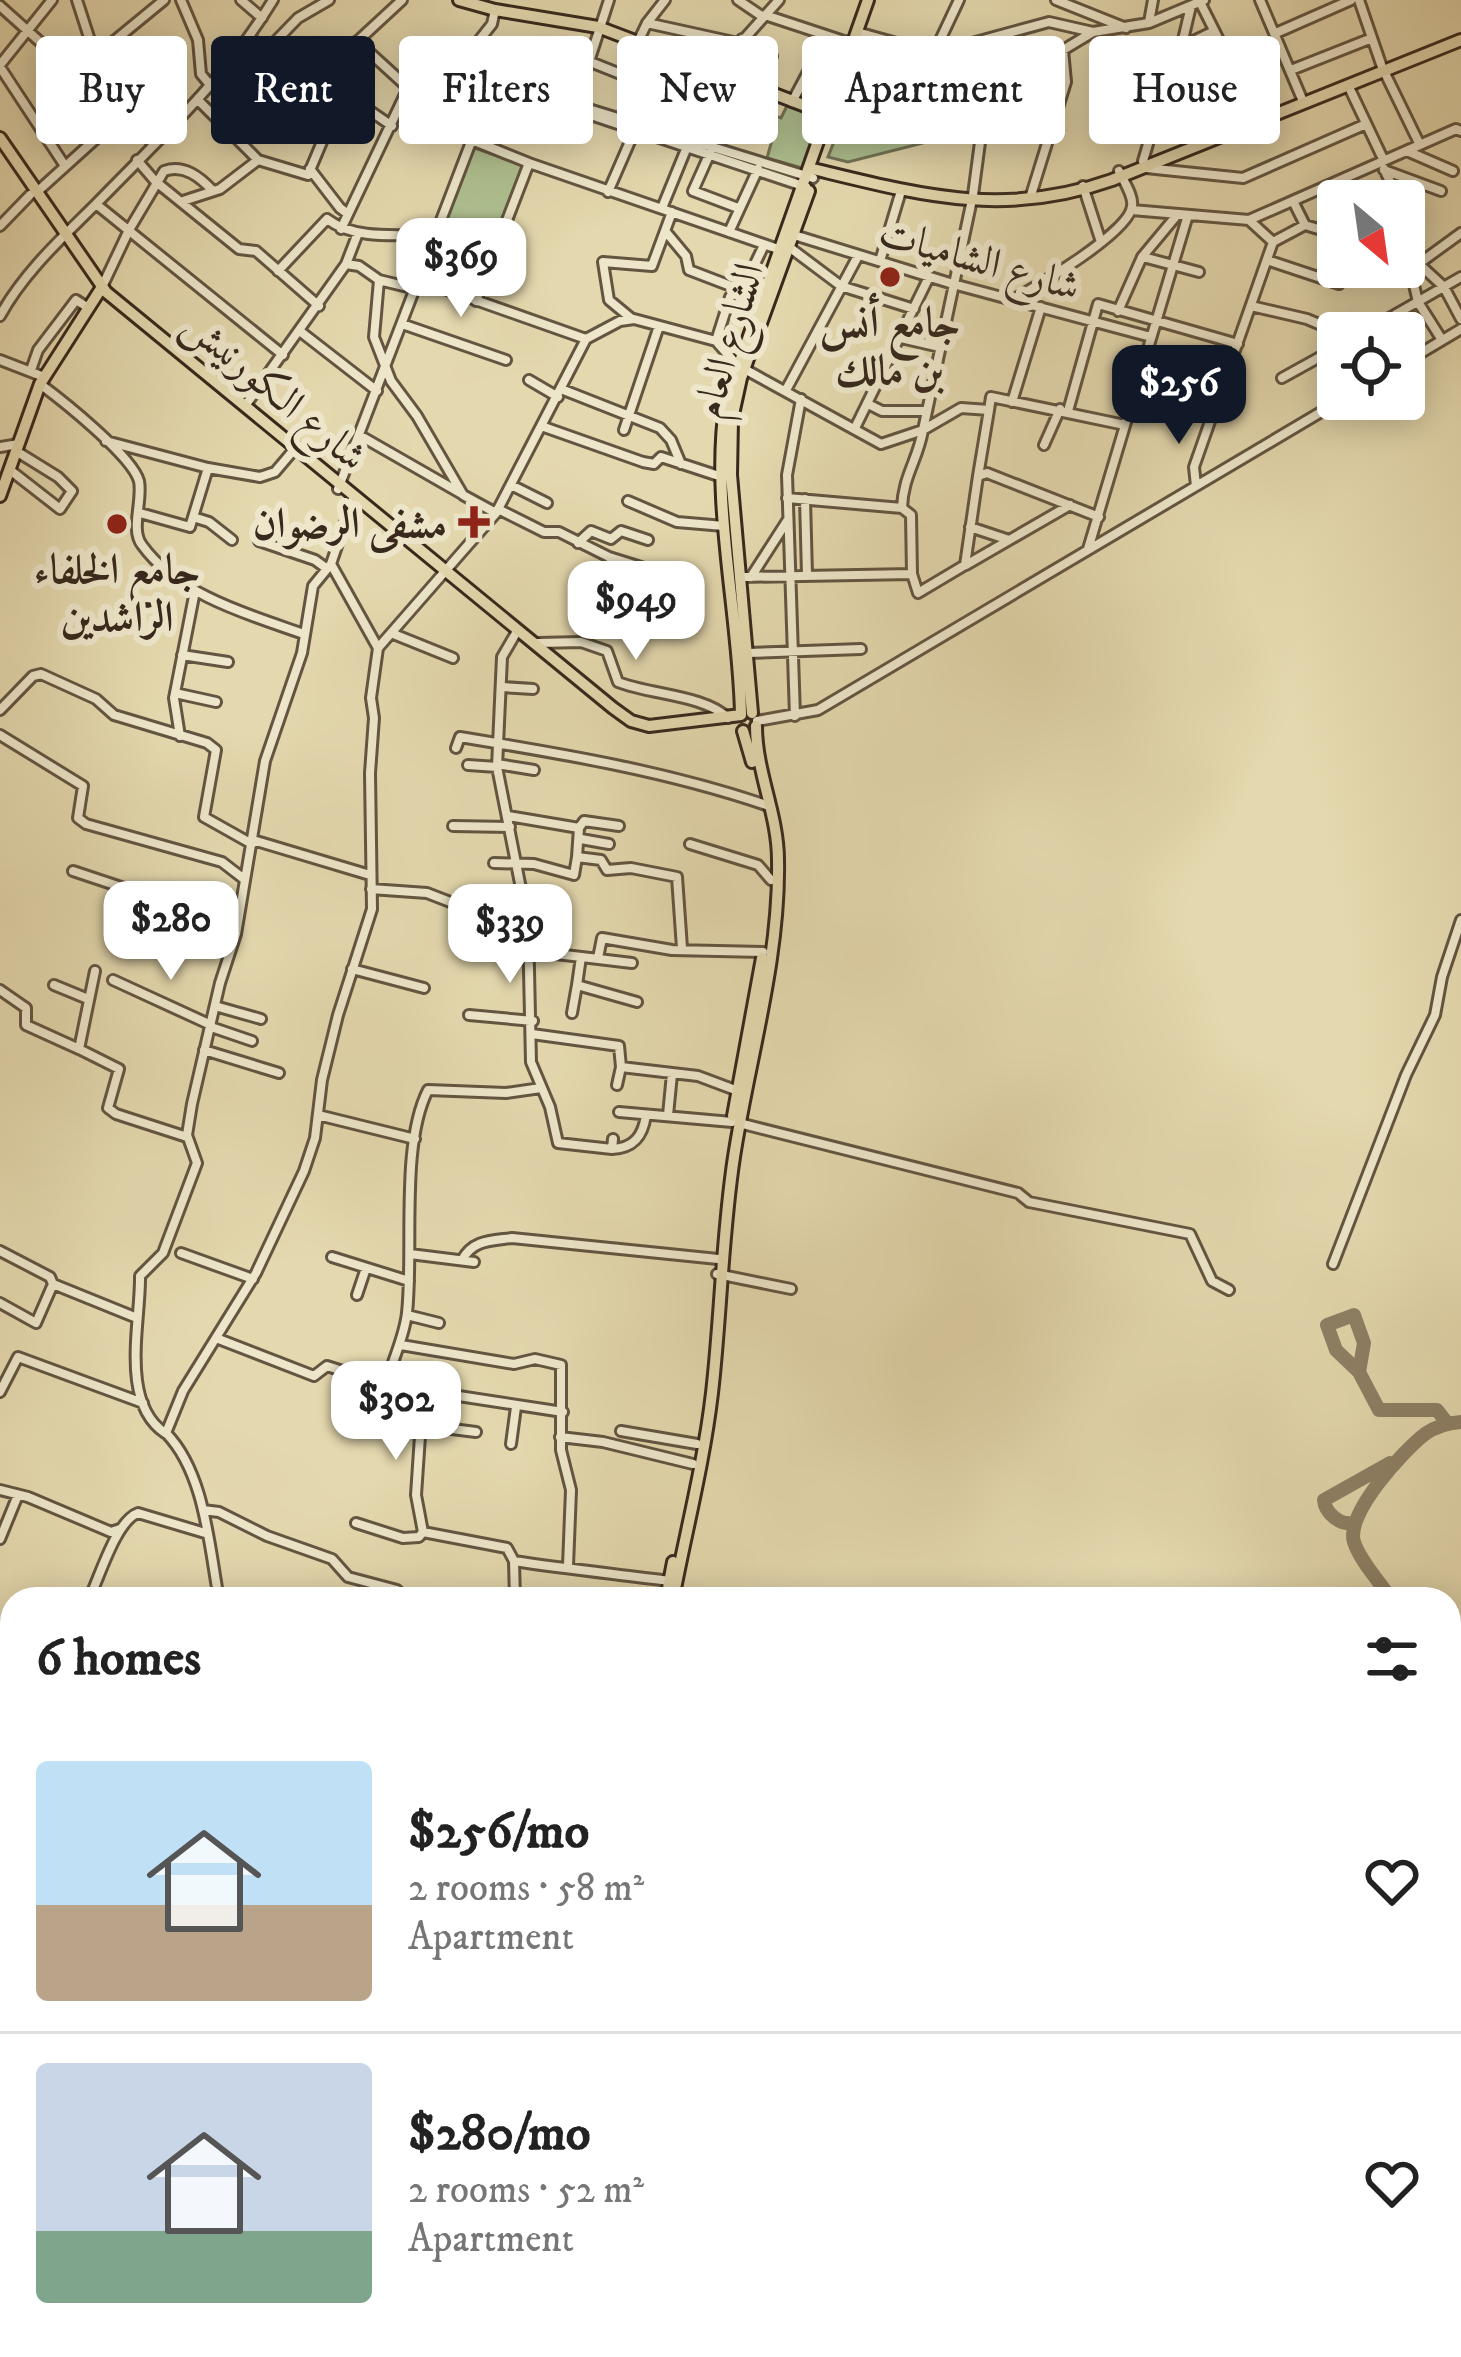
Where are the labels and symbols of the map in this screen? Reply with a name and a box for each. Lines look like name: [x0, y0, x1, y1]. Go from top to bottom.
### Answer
north arrow: [1317, 180, 1425, 288]
street label: شارع الشاميات: [871, 207, 1086, 321]
pin: $369: [390, 218, 532, 320]
street label: الشارع العام: [683, 257, 784, 427]
marker: جامع أنس بن مالك: [877, 264, 903, 290]
place label: جامع أنس بن مالك: [820, 292, 960, 398]
street label: شارع الكورنيش: [167, 299, 377, 489]
pin: $256: [1108, 345, 1250, 447]
place label: مشفى الرضوان: [253, 499, 447, 554]
marker: مشفى الرضوان: [458, 506, 490, 538]
marker: جامع الخلفاء الراشدين: [104, 511, 130, 537]
place label: جامع الخلفاء الراشدين: [34, 545, 200, 645]
pin: $949: [565, 561, 707, 663]
pin: $280: [100, 881, 242, 983]
pin: $339: [439, 884, 581, 986]
pin: $302: [325, 1361, 467, 1463]

